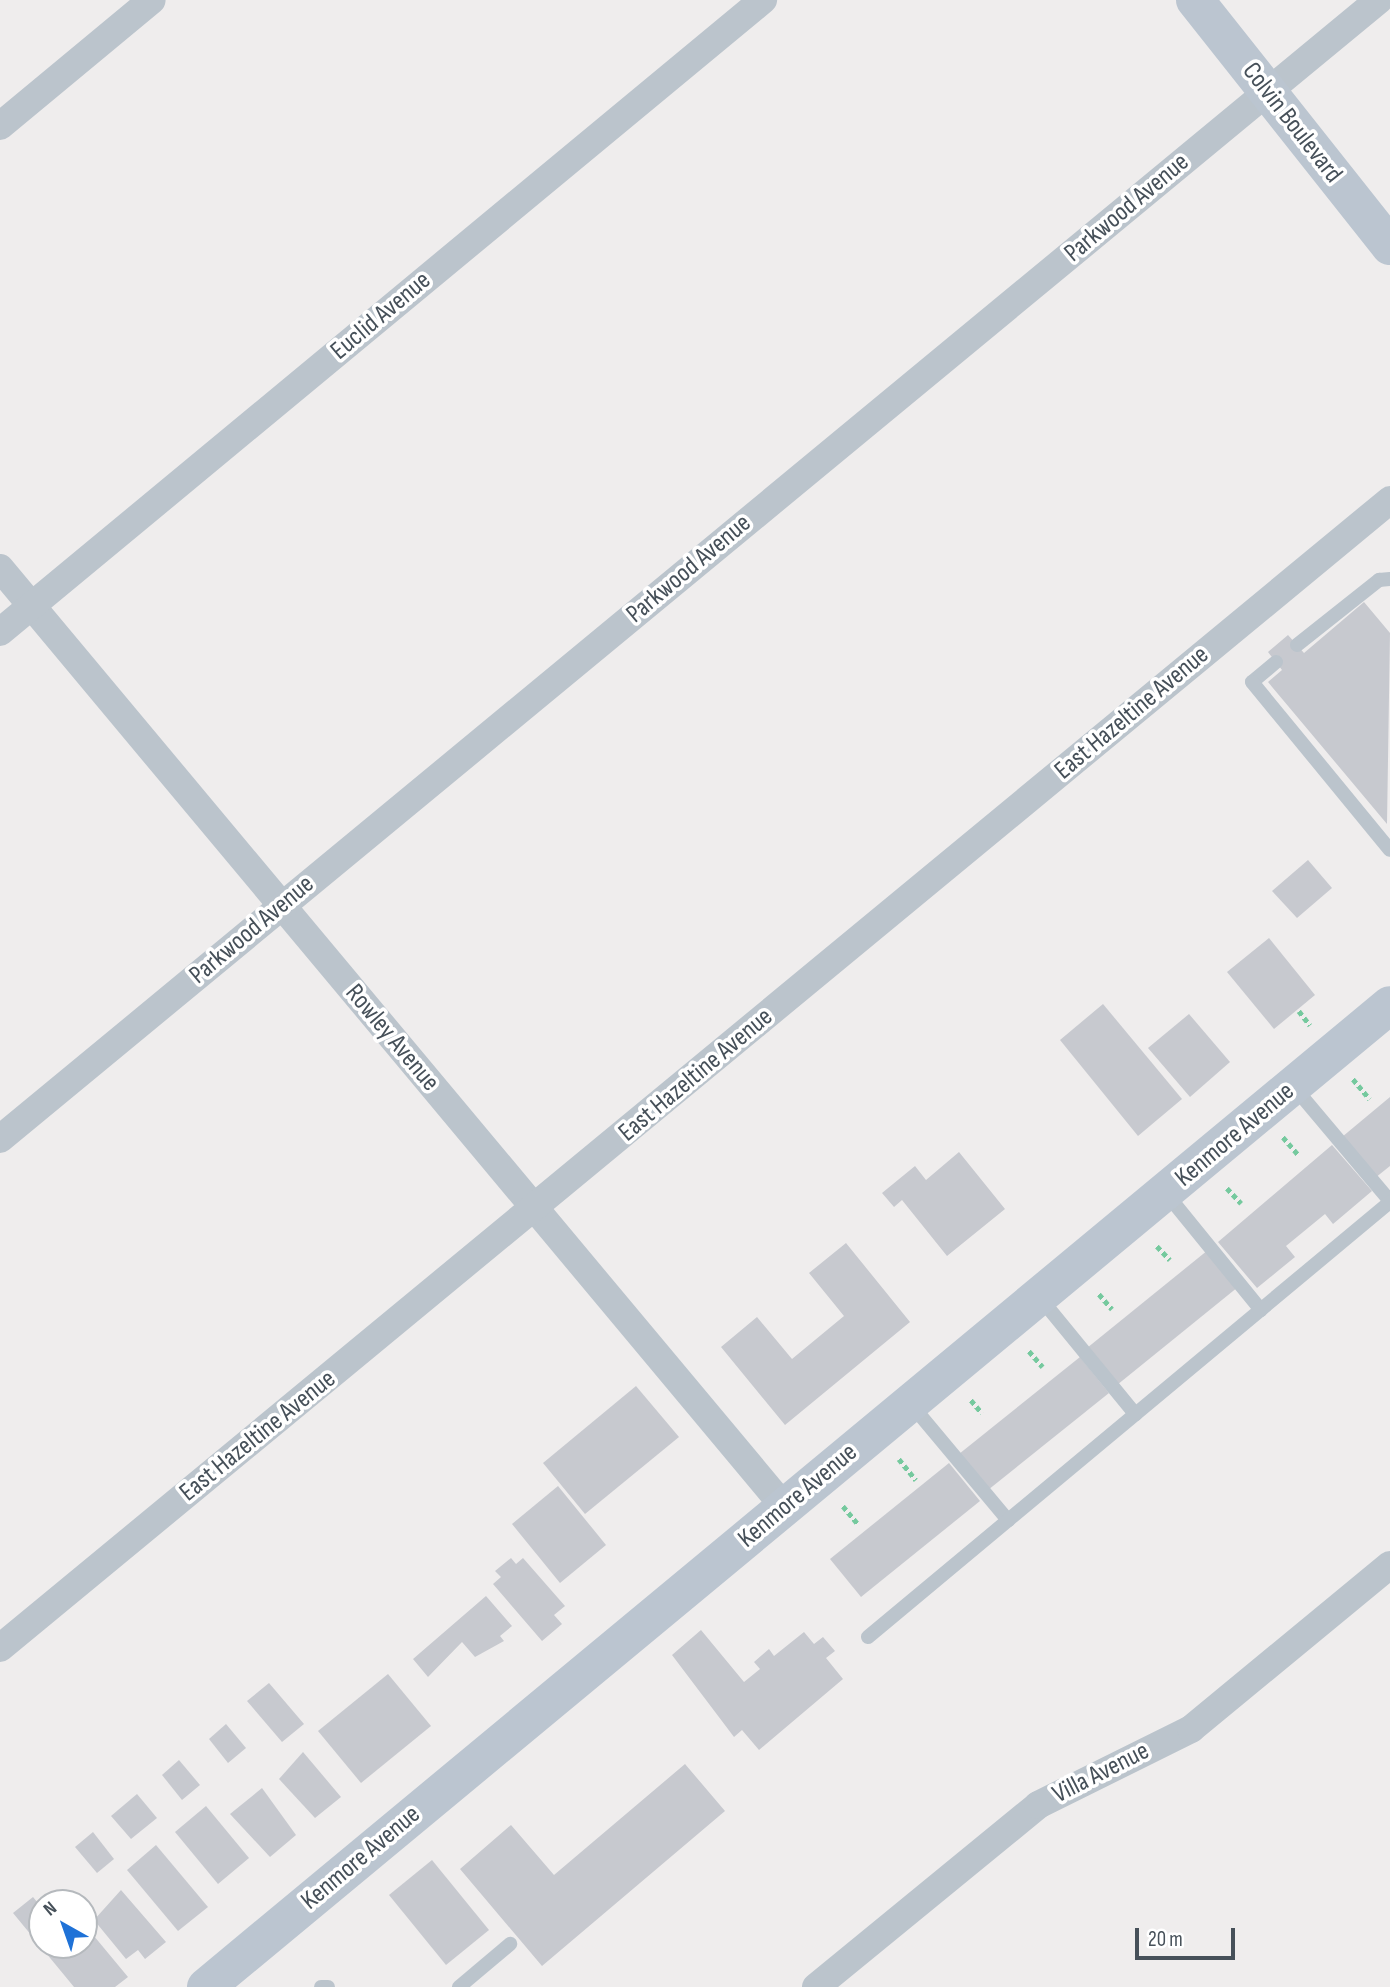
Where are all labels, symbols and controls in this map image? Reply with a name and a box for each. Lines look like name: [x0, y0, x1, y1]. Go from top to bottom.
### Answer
street label: Colvin Boulevard: [1235, 57, 1349, 189]
street label: Parkwood Avenue: [1058, 147, 1196, 269]
street label: Euclid Avenue: [325, 265, 437, 367]
street label: Parkwood Avenue: [620, 508, 758, 630]
street label: East Hazeltine Avenue: [1049, 640, 1215, 786]
street label: Parkwood Avenue: [183, 869, 321, 991]
street label: Rowley Avenue: [338, 978, 446, 1098]
street label: East Hazeltine Avenue: [613, 1002, 779, 1148]
street label: Kenmore Avenue: [1169, 1076, 1301, 1194]
street label: East Hazeltine Avenue: [174, 1364, 342, 1508]
street label: Kenmore Avenue: [732, 1437, 864, 1555]
street label: Villa Avenue: [1048, 1736, 1154, 1810]
street label: Kenmore Avenue: [295, 1799, 427, 1917]
north arrow: [28, 1889, 98, 1959]
text: N: [39, 1897, 62, 1921]
scale bar: [1138, 1913, 1238, 1957]
text: 20 m: [1148, 1927, 1183, 1952]

